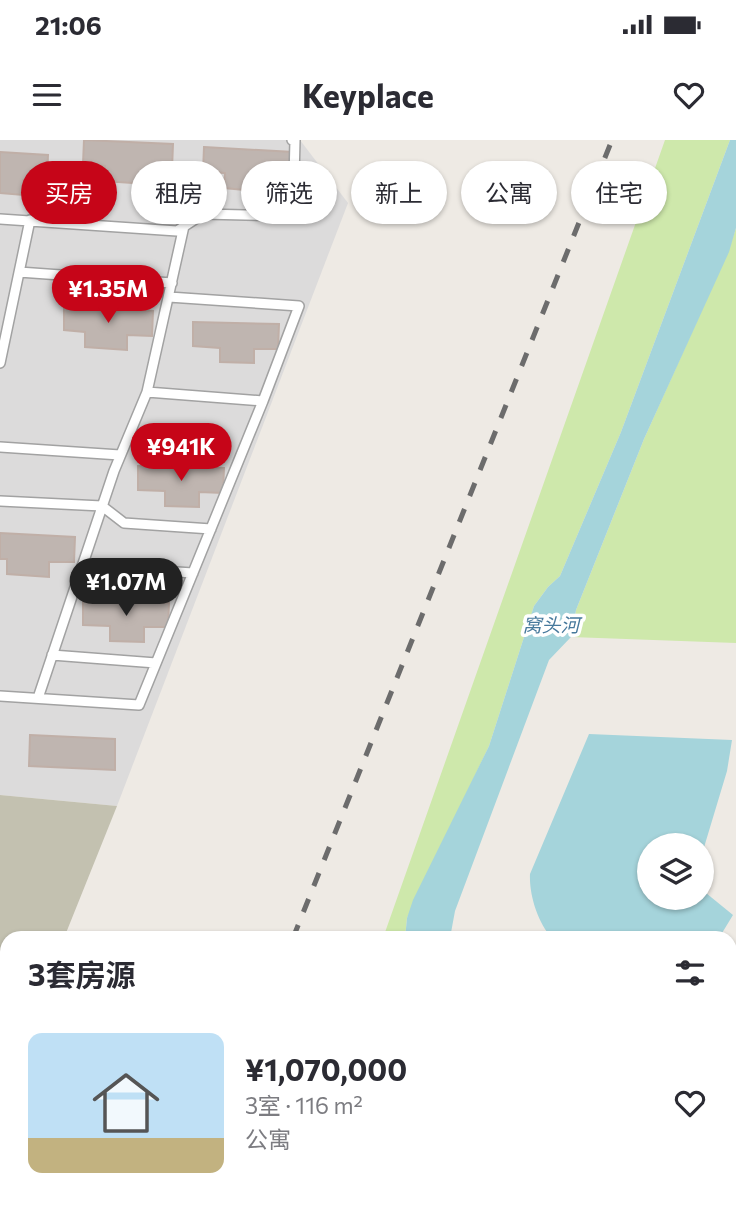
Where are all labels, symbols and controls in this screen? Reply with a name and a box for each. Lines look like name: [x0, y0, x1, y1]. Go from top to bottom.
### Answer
text: 21:06: [35, 9, 102, 40]
text: Keyplace: [302, 75, 434, 115]
icon: menu: [28, 76, 66, 114]
icon: heart: [670, 76, 708, 114]
chip: 买房: [21, 161, 117, 224]
chip: 租房: [131, 161, 227, 224]
chip: 筛选: [241, 161, 337, 224]
chip: 新上: [351, 161, 447, 224]
chip: 公寓: [461, 161, 557, 224]
chip: 住宅: [571, 161, 667, 224]
pin: ¥1.35M: [51, 265, 165, 325]
text: ¥1.35M: [68, 274, 148, 302]
pin: ¥941K: [132, 424, 230, 483]
text: ¥941K: [147, 432, 215, 460]
pin: ¥1.07M: [69, 559, 183, 618]
text: ¥1.07M: [86, 567, 166, 595]
water label: 窝头河: [522, 613, 583, 636]
map controls: [637, 833, 714, 910]
button: layers: [637, 833, 714, 910]
icon: filters: [671, 954, 709, 992]
text: 3套房源: [28, 955, 135, 992]
text: ¥1,070,000: [245, 1050, 407, 1087]
icon: home: [84, 1061, 168, 1145]
icon: heart: [671, 1084, 709, 1122]
text: 3室 · 116 m²: [245, 1091, 363, 1119]
text: 公寓: [245, 1125, 291, 1153]

